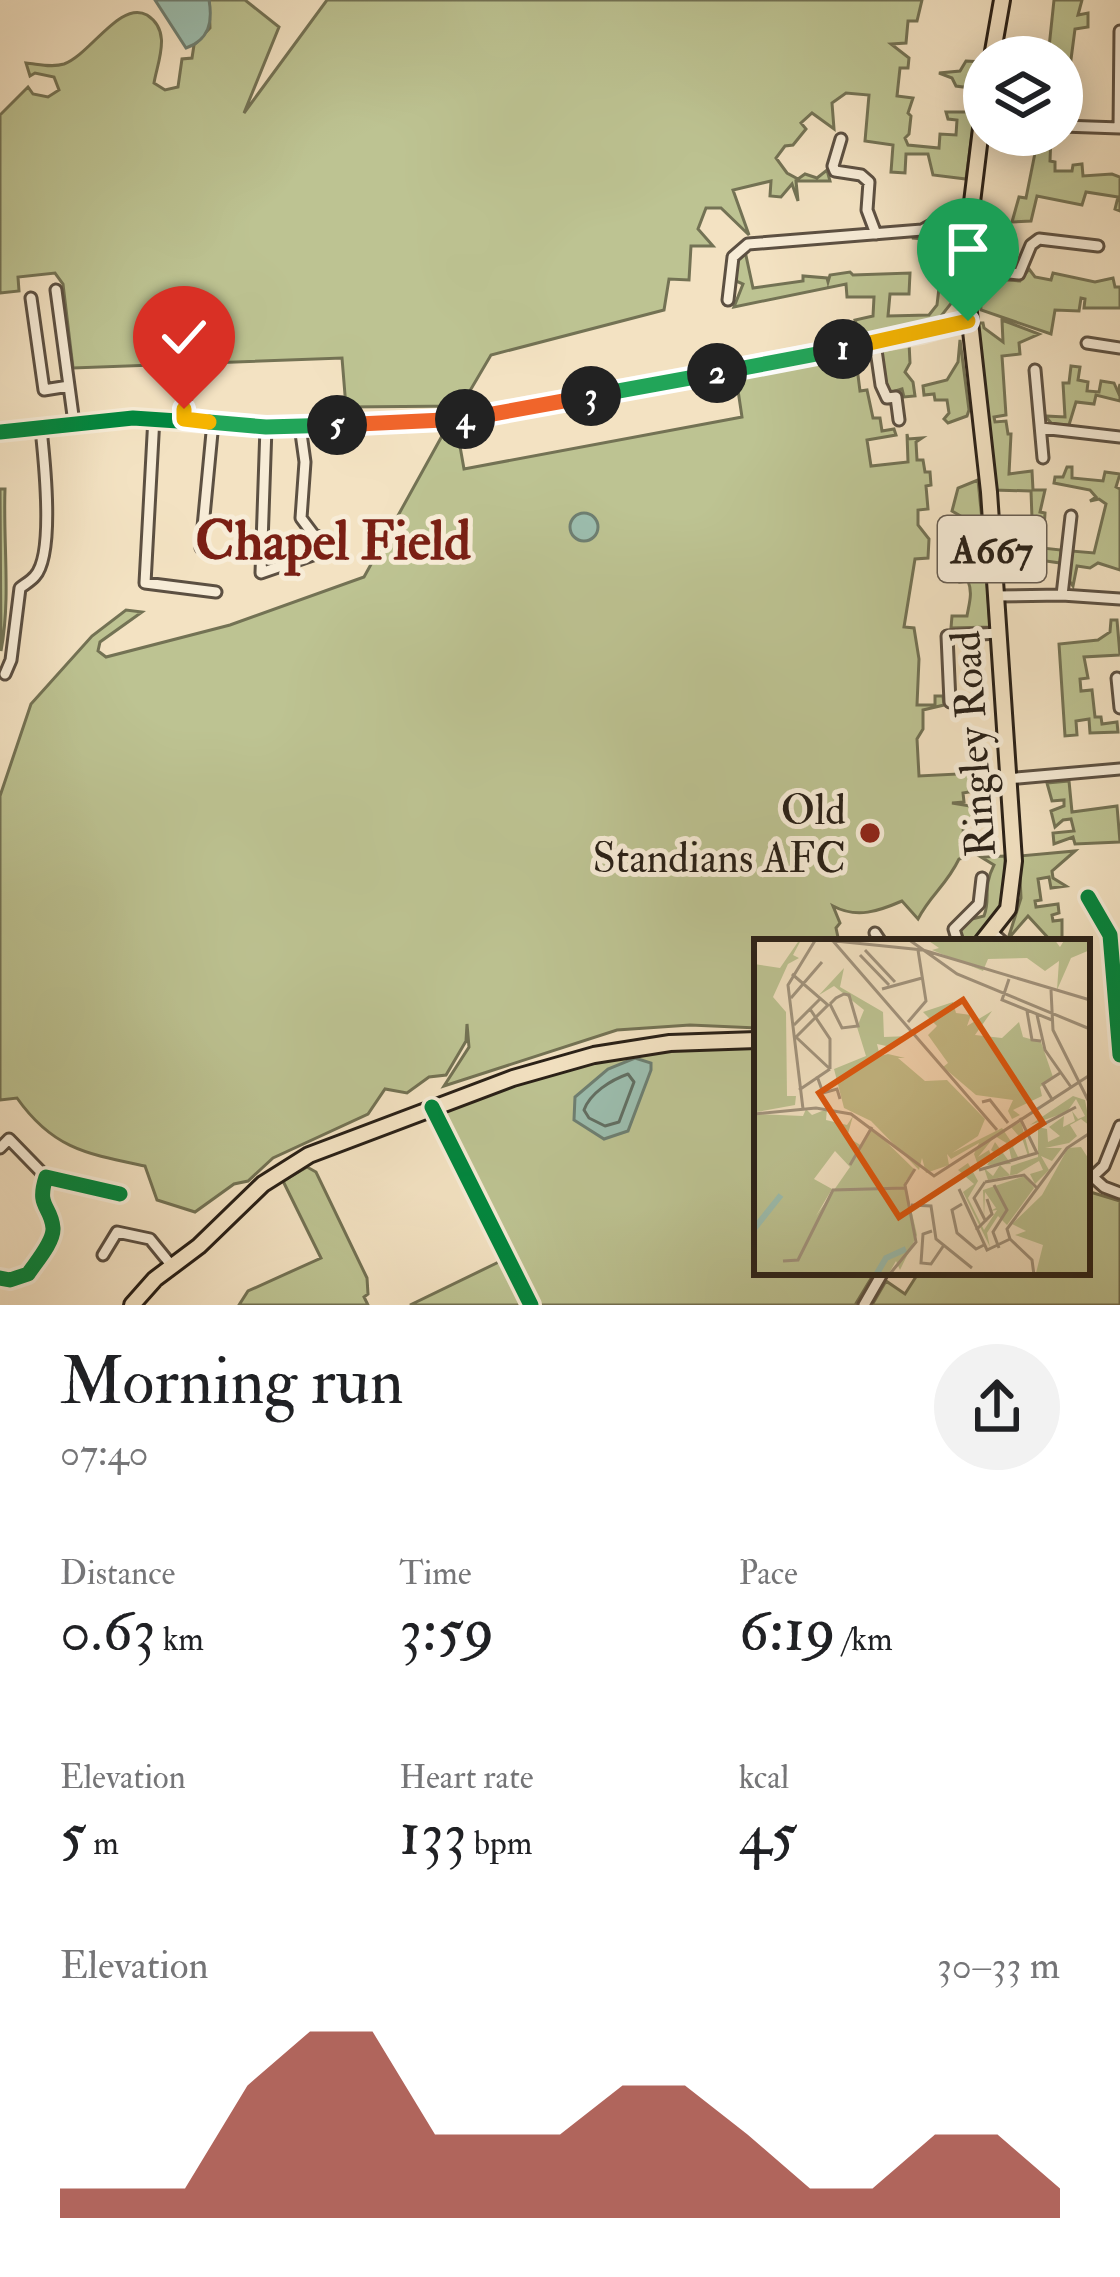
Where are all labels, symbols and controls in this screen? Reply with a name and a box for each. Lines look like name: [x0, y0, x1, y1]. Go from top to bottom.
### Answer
map controls: [963, 36, 1083, 156]
button: layers: [963, 36, 1083, 156]
pin: [917, 198, 1019, 321]
icon: arrive: [935, 216, 1001, 282]
pin: [133, 286, 235, 409]
icon: check: [151, 304, 217, 370]
pin: 1: [813, 319, 873, 379]
text: 1: [837, 328, 849, 369]
pin: 2: [687, 343, 747, 403]
text: 2: [709, 352, 725, 393]
pin: 3: [561, 366, 621, 426]
text: 3: [585, 375, 597, 416]
pin: 4: [435, 389, 495, 449]
pin: 5: [307, 395, 367, 455]
text: 4: [456, 398, 474, 439]
text: 5: [330, 404, 344, 445]
district label: Chapel Field: [195, 508, 471, 577]
road number: A667: [938, 516, 1046, 582]
street label: Ringley Road: [940, 629, 1008, 859]
place label: Old Standians AFC: [592, 785, 846, 885]
marker: Old Standians AFC: [857, 820, 883, 846]
inset map: [754, 939, 1090, 1275]
text: Morning run: [60, 1341, 404, 1424]
button: share: [934, 1344, 1060, 1470]
text: 07:40: [60, 1428, 149, 1477]
text: Distance: [60, 1553, 175, 1594]
text: Time: [399, 1553, 471, 1594]
text: Pace: [739, 1553, 798, 1594]
text: 0.63: [60, 1594, 156, 1669]
text: 3:59: [399, 1594, 494, 1669]
text: 6:19: [739, 1594, 836, 1669]
text: km: [156, 1619, 204, 1660]
text: /km: [836, 1619, 893, 1660]
text: Elevation: [60, 1757, 186, 1798]
text: Heart rate: [399, 1757, 534, 1798]
text: kcal: [739, 1757, 789, 1798]
text: 5: [60, 1798, 86, 1873]
text: 133: [399, 1798, 467, 1873]
text: 45: [739, 1798, 797, 1873]
text: m: [86, 1823, 119, 1864]
text: bpm: [467, 1823, 532, 1864]
text: Elevation: [60, 1941, 209, 1990]
text: 30–33 m: [937, 1941, 1060, 1990]

